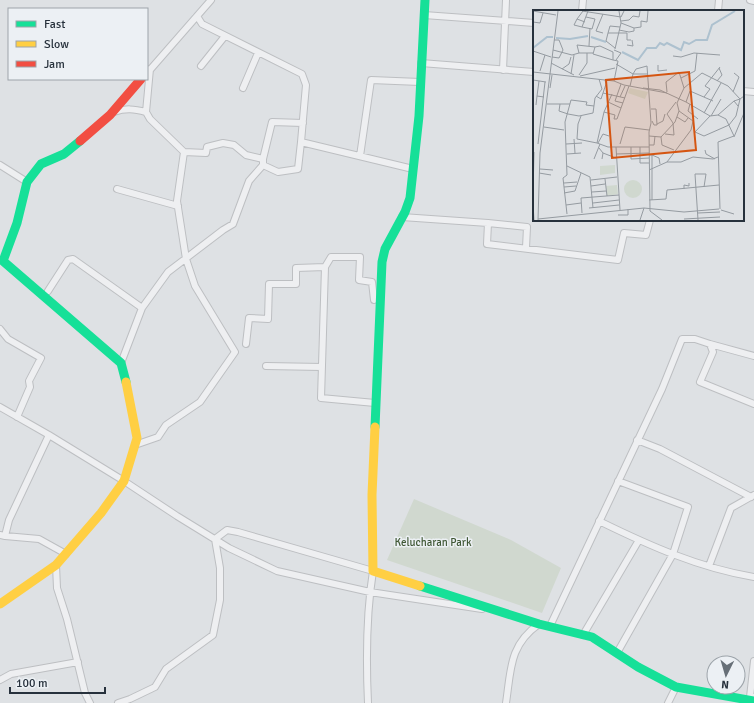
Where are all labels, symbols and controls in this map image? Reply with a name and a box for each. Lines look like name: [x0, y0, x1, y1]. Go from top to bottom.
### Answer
legend: [8, 8, 148, 80]
inset map: [533, 10, 744, 221]
text: Fast: [44, 17, 65, 32]
text: Slow: [44, 37, 69, 52]
text: Jam: [44, 57, 65, 72]
park label: Kelucharan Park: [395, 536, 472, 549]
north arrow: [706, 655, 746, 695]
scale bar: [10, 669, 105, 695]
text: 100 m: [16, 676, 48, 691]
text: N: [721, 678, 730, 691]

